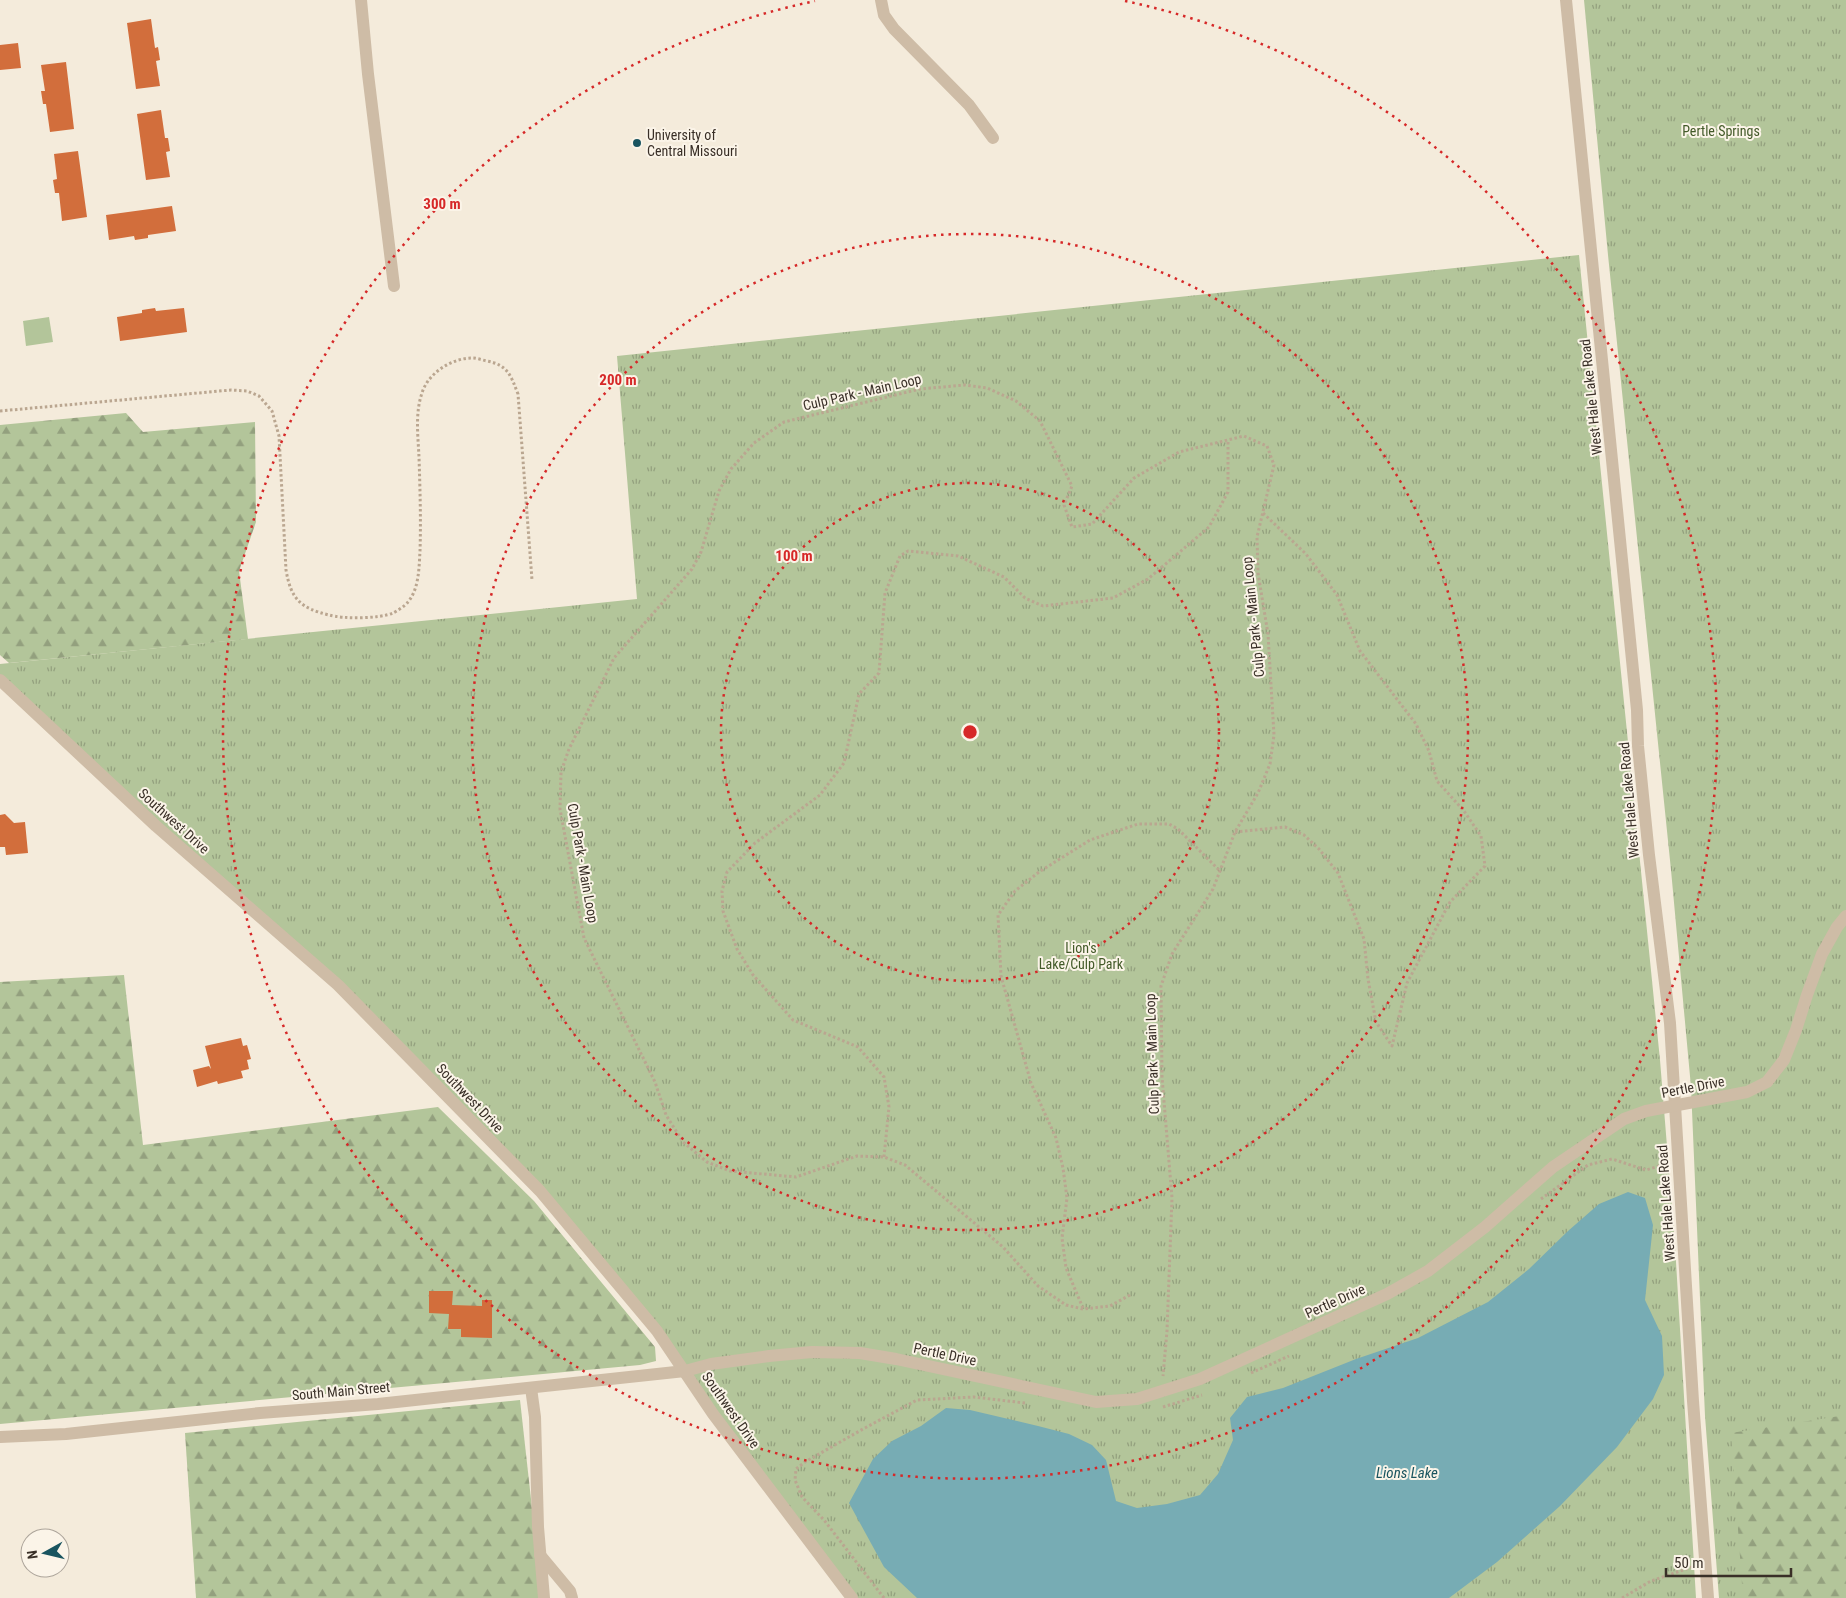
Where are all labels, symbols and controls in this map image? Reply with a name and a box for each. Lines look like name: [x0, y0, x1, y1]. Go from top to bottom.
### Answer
park label: Pertle Springs: [1682, 123, 1760, 139]
place label: University of Central Missouri: [647, 127, 737, 159]
marker: University of Central Missouri: [631, 137, 643, 149]
text: 300 m: [423, 195, 461, 213]
street label: West Hale Lake Road: [1577, 338, 1605, 456]
text: 200 m: [599, 371, 637, 389]
street label: Culp Park - Main Loop: [801, 371, 923, 413]
text: 100 m: [775, 547, 813, 565]
street label: Culp Park - Main Loop: [1239, 556, 1267, 678]
centre of rings: [961, 723, 979, 741]
street label: West Hale Lake Road: [1616, 741, 1642, 859]
street label: Southwest Drive: [135, 785, 213, 857]
street label: Culp Park - Main Loop: [565, 802, 601, 924]
park label: Lion's Lake/Culp Park: [1039, 940, 1124, 972]
street label: Culp Park - Main Loop: [1142, 993, 1162, 1115]
street label: Southwest Drive: [433, 1060, 507, 1136]
street label: Pertle Drive: [1660, 1073, 1726, 1101]
street label: West Hale Lake Road: [1654, 1144, 1678, 1262]
street label: Pertle Drive: [1303, 1281, 1368, 1321]
street label: Pertle Drive: [912, 1340, 978, 1369]
street label: Southwest Drive: [699, 1369, 763, 1452]
street label: South Main Street: [291, 1379, 391, 1403]
water label: Lions Lake: [1376, 1464, 1438, 1482]
north arrow: [20, 1528, 70, 1578]
scale bar: [1666, 1546, 1791, 1578]
text: N: [24, 1549, 41, 1560]
text: 50 m: [1674, 1554, 1704, 1572]

